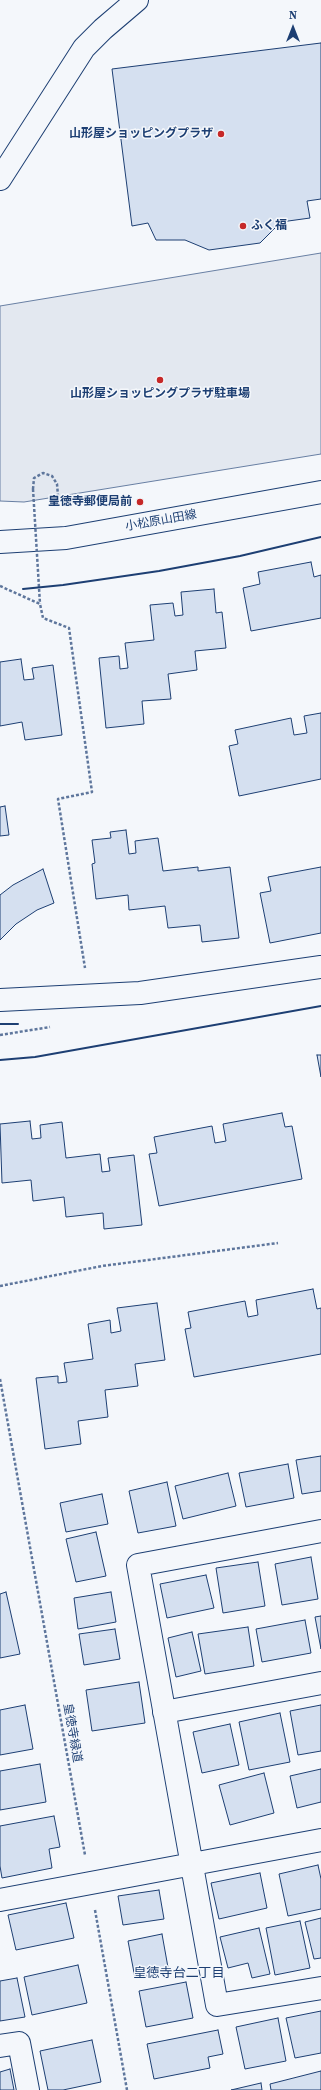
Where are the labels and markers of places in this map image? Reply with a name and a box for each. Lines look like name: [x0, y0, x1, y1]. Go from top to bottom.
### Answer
place label: 山形屋ショッピングプラザ: [69, 127, 213, 141]
marker: 山形屋ショッピングプラザ: [216, 129, 226, 139]
place label: ふく福: [251, 219, 287, 233]
marker: ふく福: [238, 221, 248, 231]
marker: 山形屋ショッピングプラザ駐車場: [155, 375, 165, 385]
place label: 山形屋ショッピングプラザ駐車場: [70, 387, 250, 401]
place label: 皇徳寺郵便局前: [48, 495, 132, 509]
marker: 皇徳寺郵便局前: [135, 497, 145, 507]

